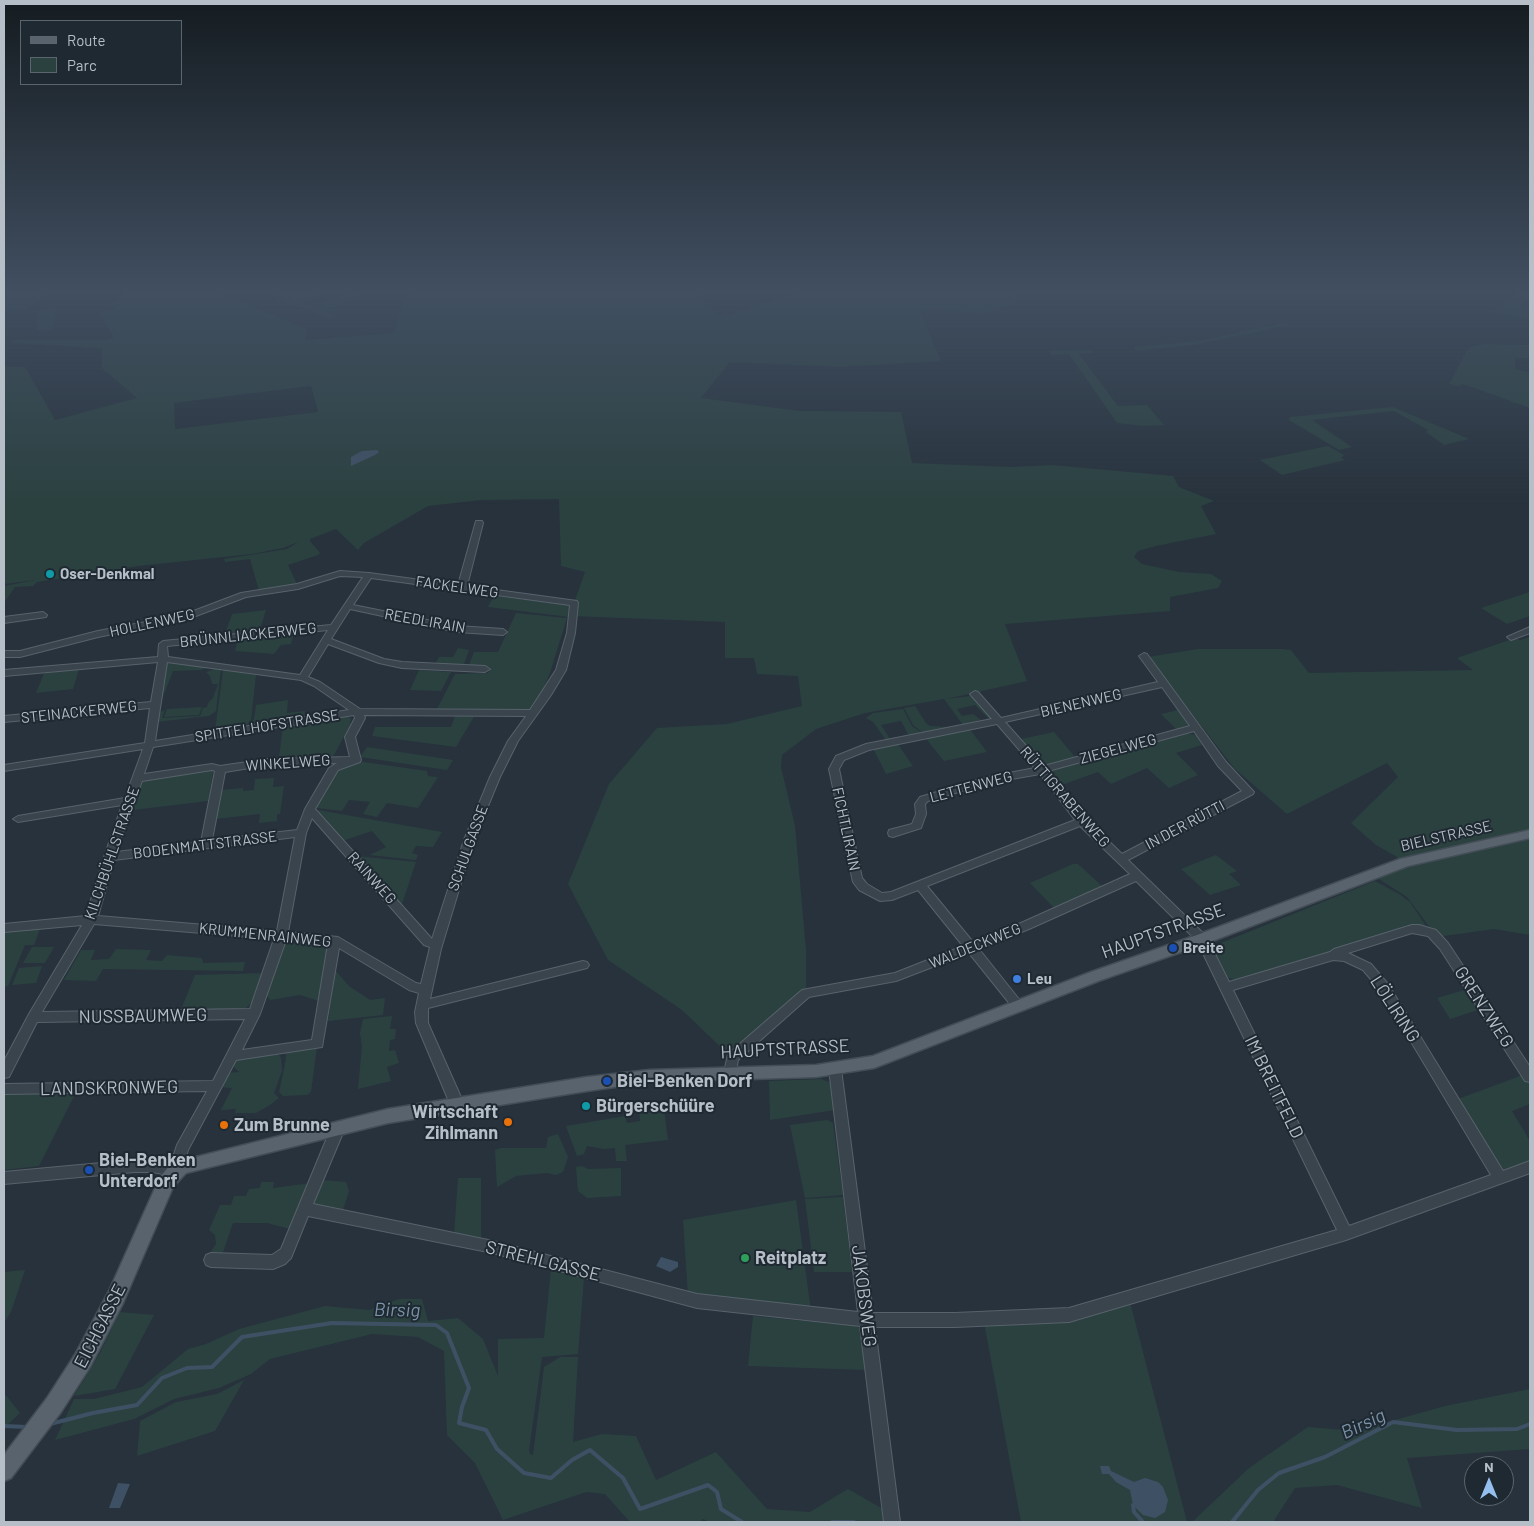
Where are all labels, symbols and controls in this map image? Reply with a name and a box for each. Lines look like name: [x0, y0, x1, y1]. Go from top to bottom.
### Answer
legend: [20, 20, 182, 85]
text: Route: [67, 31, 106, 49]
text: Parc: [67, 56, 97, 74]
place label: Oser-Denkmal: [60, 565, 154, 583]
marker: Oser-Denkmal: [44, 568, 56, 580]
street label: FACKELWEG: [414, 572, 500, 602]
street label: HOLLENWEG: [108, 605, 196, 641]
street label: REEDLIRAIN: [383, 605, 467, 637]
street label: BRÜNNLIACKERWEG: [179, 619, 317, 651]
street label: BIENENWEG: [1039, 685, 1123, 721]
street label: STEINACKERWEG: [20, 697, 138, 727]
street label: SPITTELHOFSTRASSE: [194, 706, 340, 746]
street label: ZIEGELWEG: [1078, 730, 1158, 768]
street label: RÜTTIGRABENWEG: [1016, 743, 1114, 851]
street label: WINKELWEG: [245, 751, 331, 775]
street label: LETTENWEG: [928, 767, 1014, 807]
street label: KILCHBÜHLSTRASSE: [81, 784, 143, 922]
street label: FICHTLIRAIN: [828, 785, 864, 873]
street label: IN DER RÜTTI: [1142, 797, 1228, 853]
street label: SCHULGASSE: [444, 803, 492, 893]
street label: BIELSTRASSE: [1399, 817, 1493, 855]
street label: BODENMATTSTRASSE: [132, 827, 278, 863]
street label: RAINWEG: [344, 848, 400, 908]
street label: HAUPTSTRASSE: [1098, 899, 1228, 963]
street label: KRUMMENRAINWEG: [198, 919, 332, 951]
street label: WALDECKWEG: [927, 919, 1023, 973]
place label: Breite: [1183, 939, 1224, 957]
marker: Breite: [1167, 942, 1179, 954]
street label: GRENZWEG: [1450, 962, 1518, 1052]
place label: Leu: [1027, 970, 1052, 988]
street label: LÖLIRING: [1365, 972, 1425, 1046]
marker: Leu: [1011, 973, 1023, 985]
street label: NUSSBAUMWEG: [79, 1004, 207, 1028]
street label: IM BREITFELD: [1240, 1032, 1308, 1142]
street label: HAUPTSTRASSE: [720, 1035, 850, 1063]
place label: Biel-Benken Dorf: [617, 1070, 752, 1092]
marker: Biel-Benken Dorf: [601, 1075, 613, 1087]
street label: LANDSKRONWEG: [40, 1076, 178, 1100]
place label: Bürgerschüüre: [596, 1095, 715, 1117]
marker: Bürgerschüüre: [580, 1100, 592, 1112]
place label: Wirtschaft Zihlmann: [412, 1101, 498, 1144]
place label: Zum Brunne: [234, 1114, 330, 1136]
marker: Wirtschaft Zihlmann: [502, 1116, 514, 1128]
marker: Zum Brunne: [218, 1119, 230, 1131]
place label: Biel-Benken Unterdorf: [99, 1149, 196, 1192]
marker: Biel-Benken Unterdorf: [83, 1164, 95, 1176]
street label: STREHLGASSE: [483, 1236, 603, 1286]
street label: JAKOBSWEG: [847, 1244, 881, 1348]
place label: Reitplatz: [755, 1247, 826, 1269]
marker: Reitplatz: [739, 1252, 751, 1264]
street label: EICHGASSE: [70, 1280, 130, 1372]
water label: Birsig: [374, 1298, 420, 1322]
water label: Birsig: [1337, 1404, 1389, 1444]
north arrow: [1464, 1456, 1514, 1506]
text: N: [1484, 1458, 1494, 1475]

